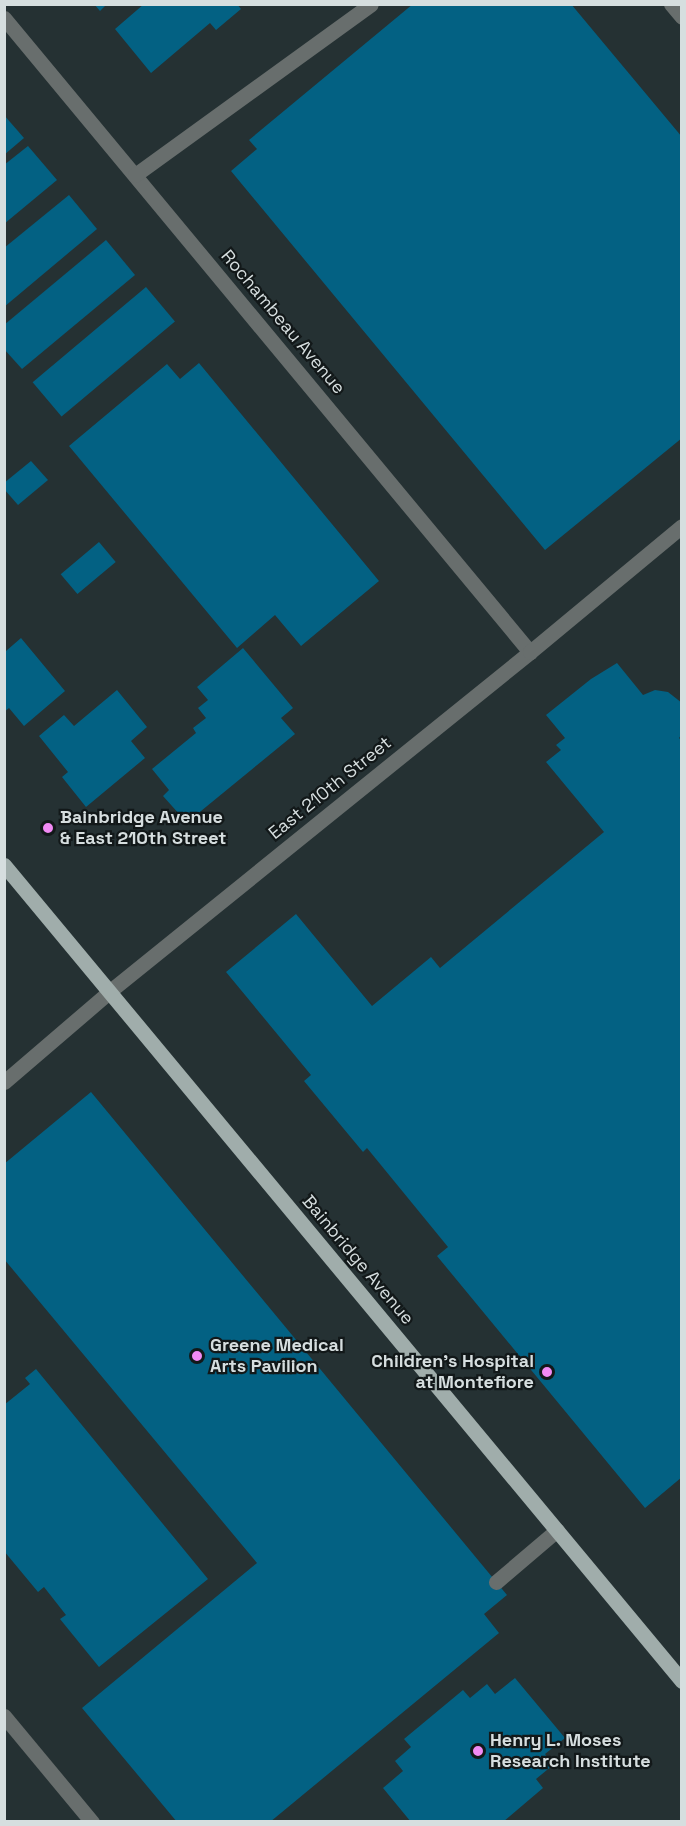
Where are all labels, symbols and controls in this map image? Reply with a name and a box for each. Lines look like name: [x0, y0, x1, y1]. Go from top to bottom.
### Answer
street label: Rochambeau Avenue: [216, 245, 350, 399]
street label: East 210th Street: [264, 732, 396, 844]
place label: Bainbridge Avenue & East 210th Street: [60, 807, 227, 850]
marker: Bainbridge Avenue & East 210th Street: [41, 821, 55, 835]
street label: Bainbridge Avenue: [298, 1191, 418, 1329]
place label: Greene Medical Arts Pavilion: [210, 1335, 344, 1378]
marker: Greene Medical Arts Pavilion: [188, 1347, 206, 1365]
place label: Children's Hospital at Montefiore: [371, 1351, 534, 1394]
marker: Children's Hospital at Montefiore: [538, 1363, 556, 1381]
place label: Henry L. Moses Research Institute: [490, 1730, 651, 1772]
marker: Henry L. Moses Research Institute: [471, 1744, 485, 1758]

